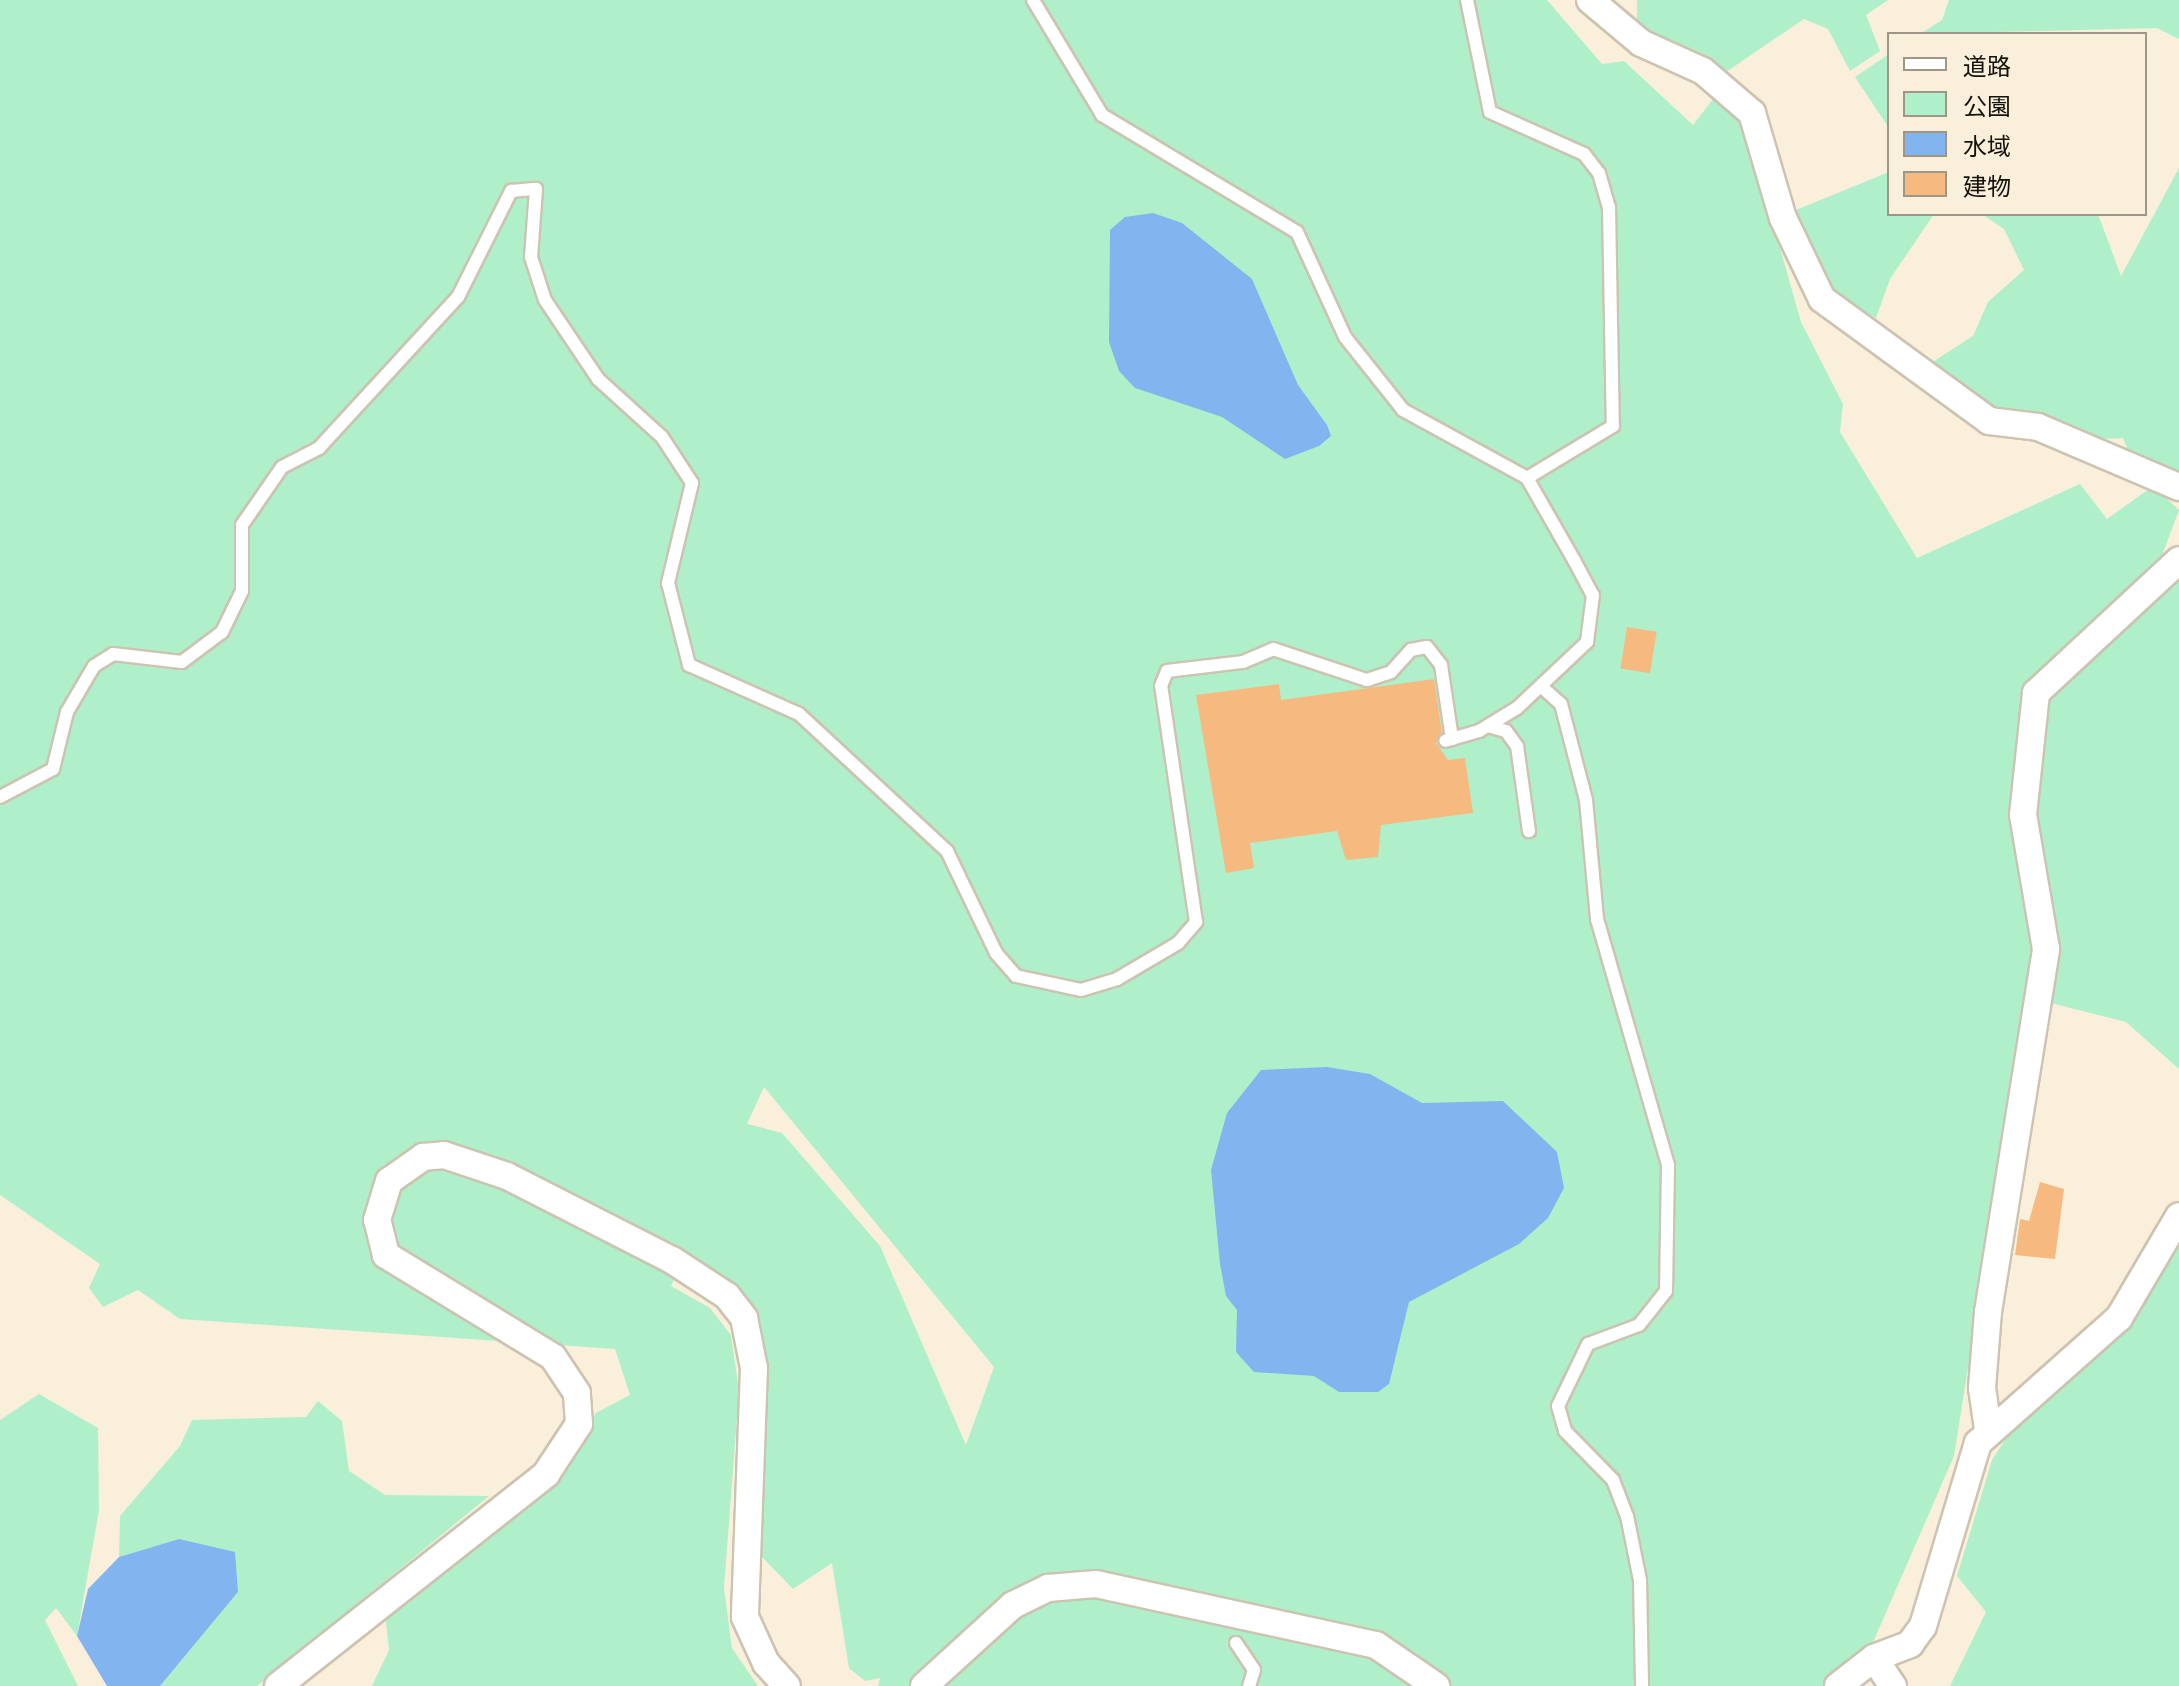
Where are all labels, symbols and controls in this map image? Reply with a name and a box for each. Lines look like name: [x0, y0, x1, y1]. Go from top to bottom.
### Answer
legend: [1887, 32, 2147, 216]
text: 道路: [1963, 53, 2011, 81]
text: 公園: [1963, 93, 2011, 121]
text: 水域: [1963, 133, 2011, 161]
text: 建物: [1963, 173, 2011, 201]

